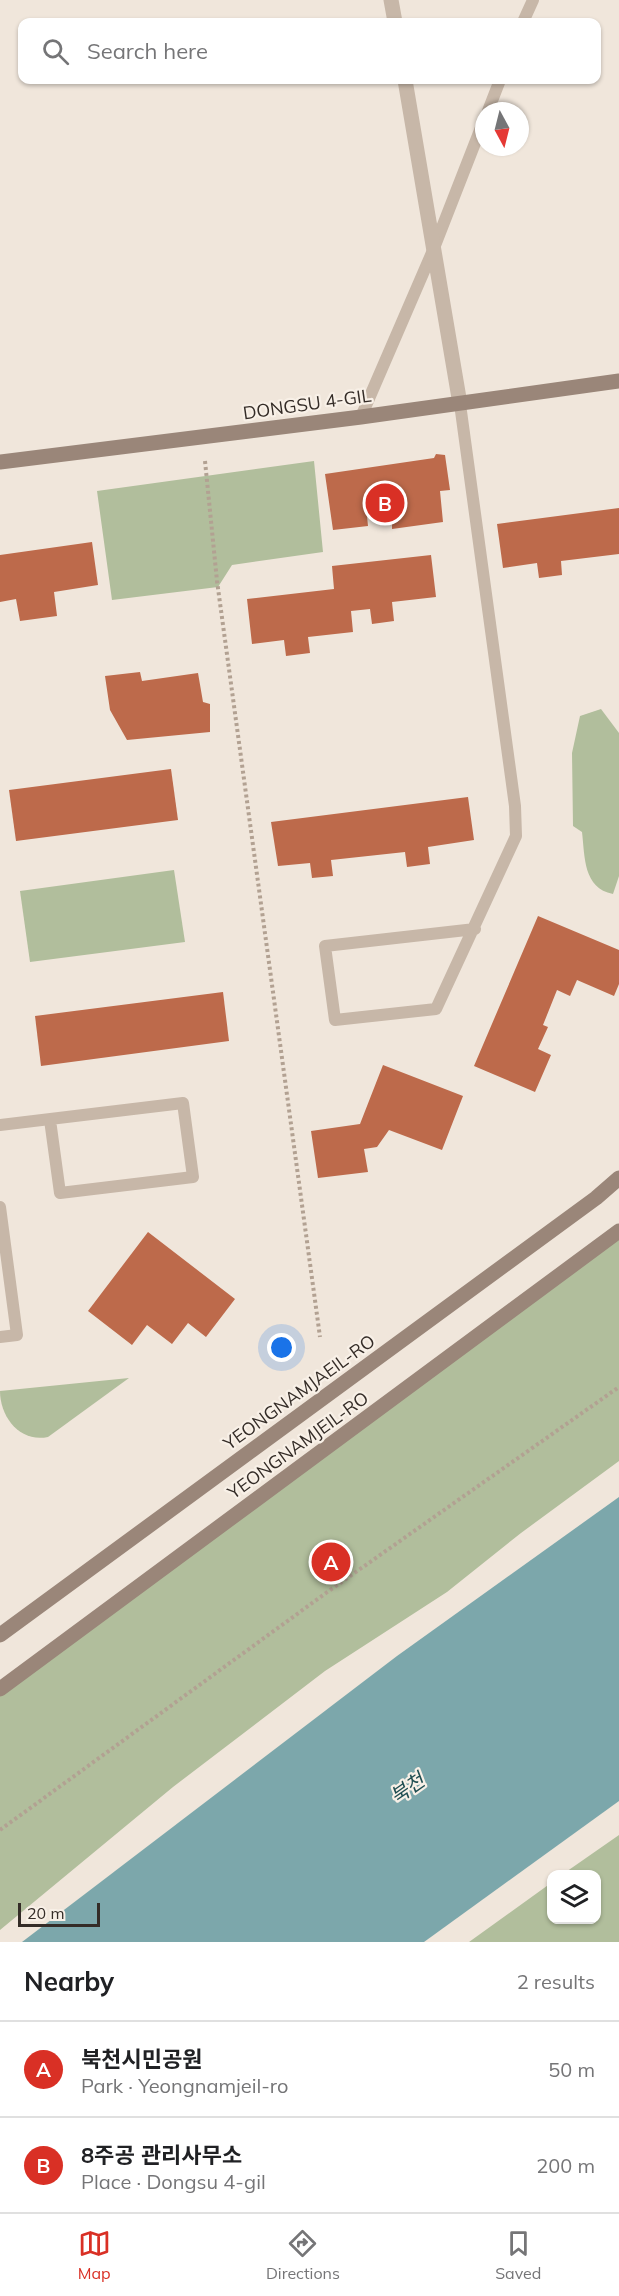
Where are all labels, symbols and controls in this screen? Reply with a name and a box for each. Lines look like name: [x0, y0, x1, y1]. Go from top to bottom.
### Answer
search box: [18, 18, 601, 84]
icon: search: [39, 35, 72, 68]
text: Search here: [87, 37, 208, 65]
north arrow: [475, 102, 529, 156]
street label: DONGSU 4-GIL: [241, 384, 373, 424]
pin: B: [366, 480, 404, 526]
street label: YEONGNAMJAEIL-RO: [218, 1329, 379, 1455]
your location: [267, 1333, 296, 1362]
street label: YEONGNAMJEIL-RO: [222, 1386, 373, 1504]
pin: A: [312, 1540, 350, 1584]
water label: 북천: [385, 1766, 431, 1809]
map controls: [547, 1870, 601, 1924]
button: layers: [547, 1870, 601, 1924]
scale bar: [18, 1900, 100, 1928]
text: 20 m: [27, 1903, 64, 1923]
text: Nearby: [24, 1965, 114, 1998]
text: 2 results: [517, 1969, 595, 1994]
text: 북천시민공원: [81, 2045, 202, 2073]
text: A: [36, 2057, 51, 2082]
text: 50 m: [548, 2057, 595, 2082]
text: Park · Yeongnamjeil-ro: [81, 2073, 288, 2098]
text: 8주공 관리사무소: [81, 2141, 242, 2169]
text: B: [37, 2153, 50, 2178]
text: 200 m: [536, 2153, 595, 2178]
text: Place · Dongsu 4-gil: [81, 2169, 266, 2194]
tab: Map: [78, 2227, 111, 2283]
tab: Directions: [266, 2227, 340, 2283]
tab: Saved: [495, 2227, 541, 2283]

